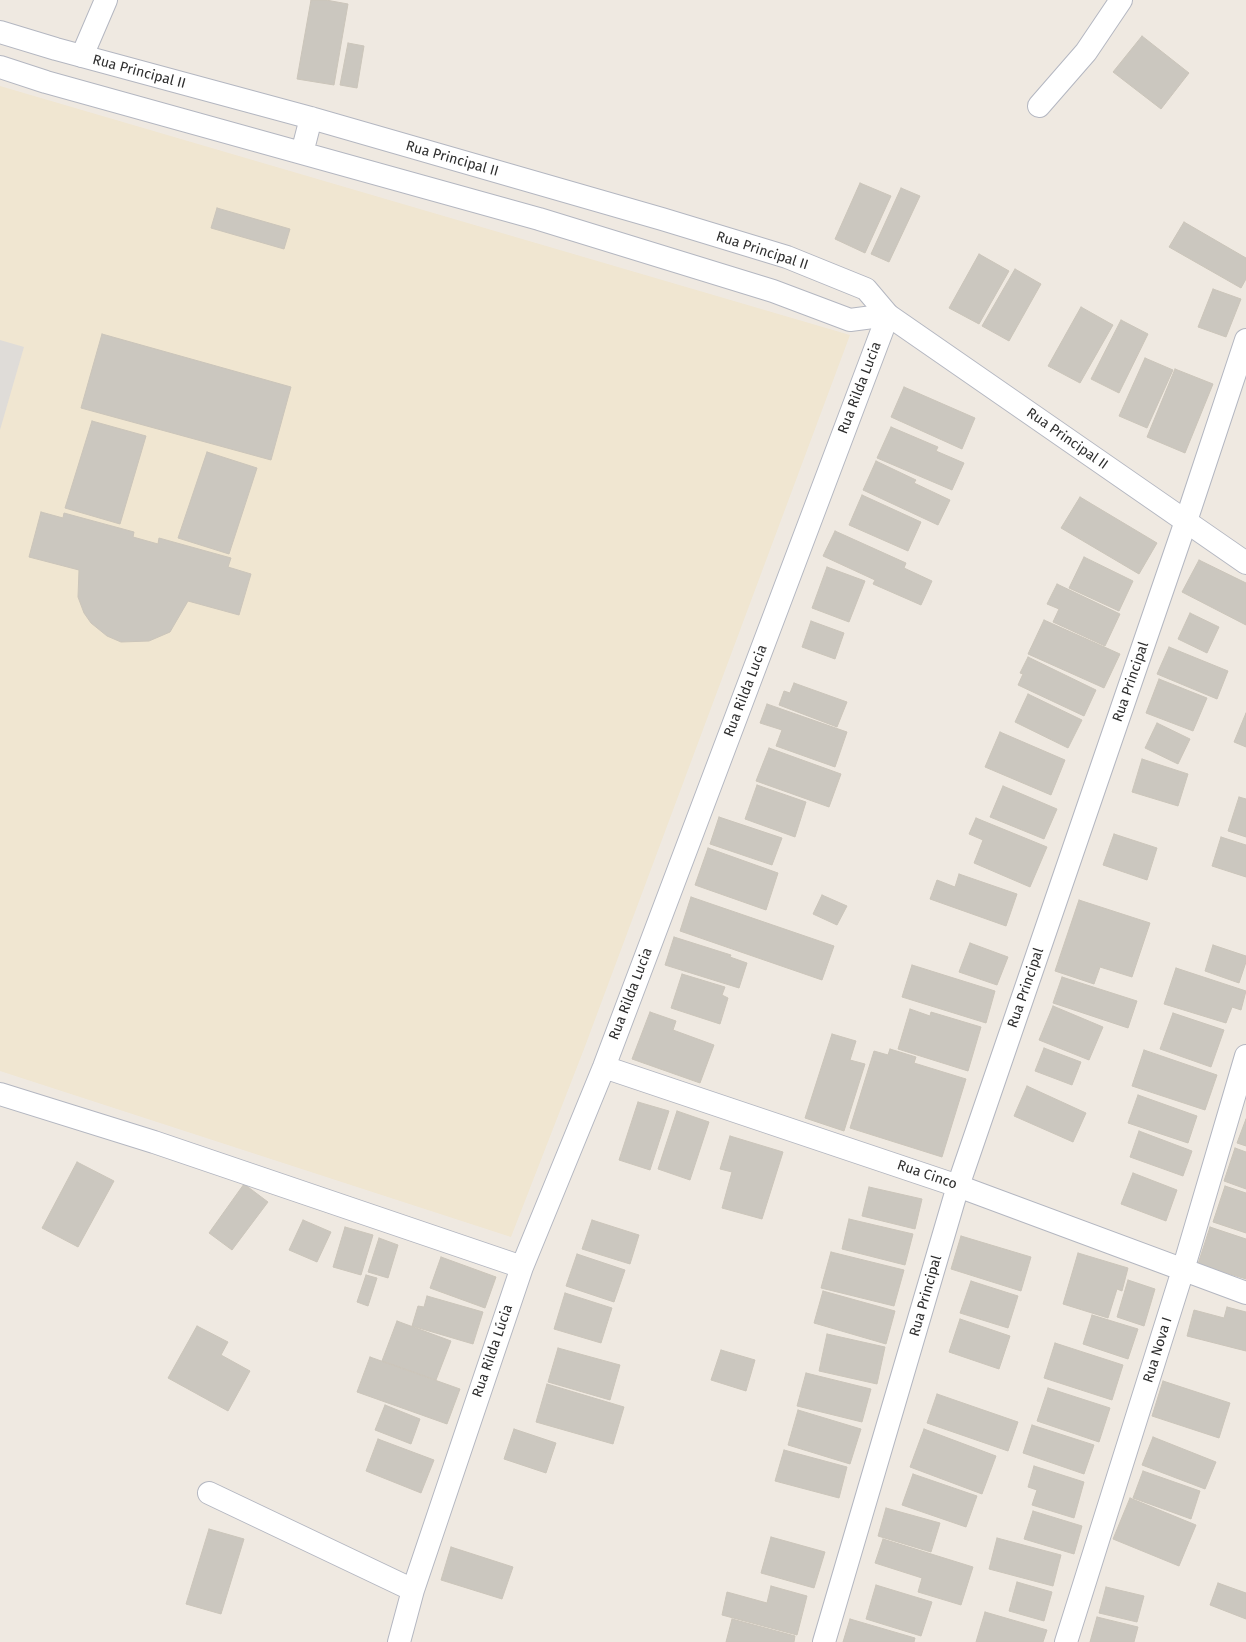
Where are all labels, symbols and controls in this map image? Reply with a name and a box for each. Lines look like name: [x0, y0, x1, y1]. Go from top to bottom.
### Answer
street label: Rua Principal II: [91, 51, 187, 93]
street label: Rua Principal II: [404, 138, 500, 180]
street label: Rua Principal II: [714, 228, 810, 274]
street label: Rua Rilda Lucia: [835, 340, 885, 436]
street label: Rua Principal II: [1023, 405, 1111, 473]
street label: Rua Principal: [1109, 640, 1153, 724]
street label: Rua Rilda Lucia: [721, 643, 771, 739]
street label: Rua Rilda Lucia: [606, 946, 656, 1042]
street label: Rua Principal: [1004, 946, 1048, 1030]
street label: Rua Cinco: [895, 1157, 959, 1193]
street label: Rua Principal: [906, 1253, 946, 1339]
street label: Rua Rilda Lúcia: [469, 1302, 517, 1400]
street label: Rua Nova I: [1140, 1315, 1176, 1385]

